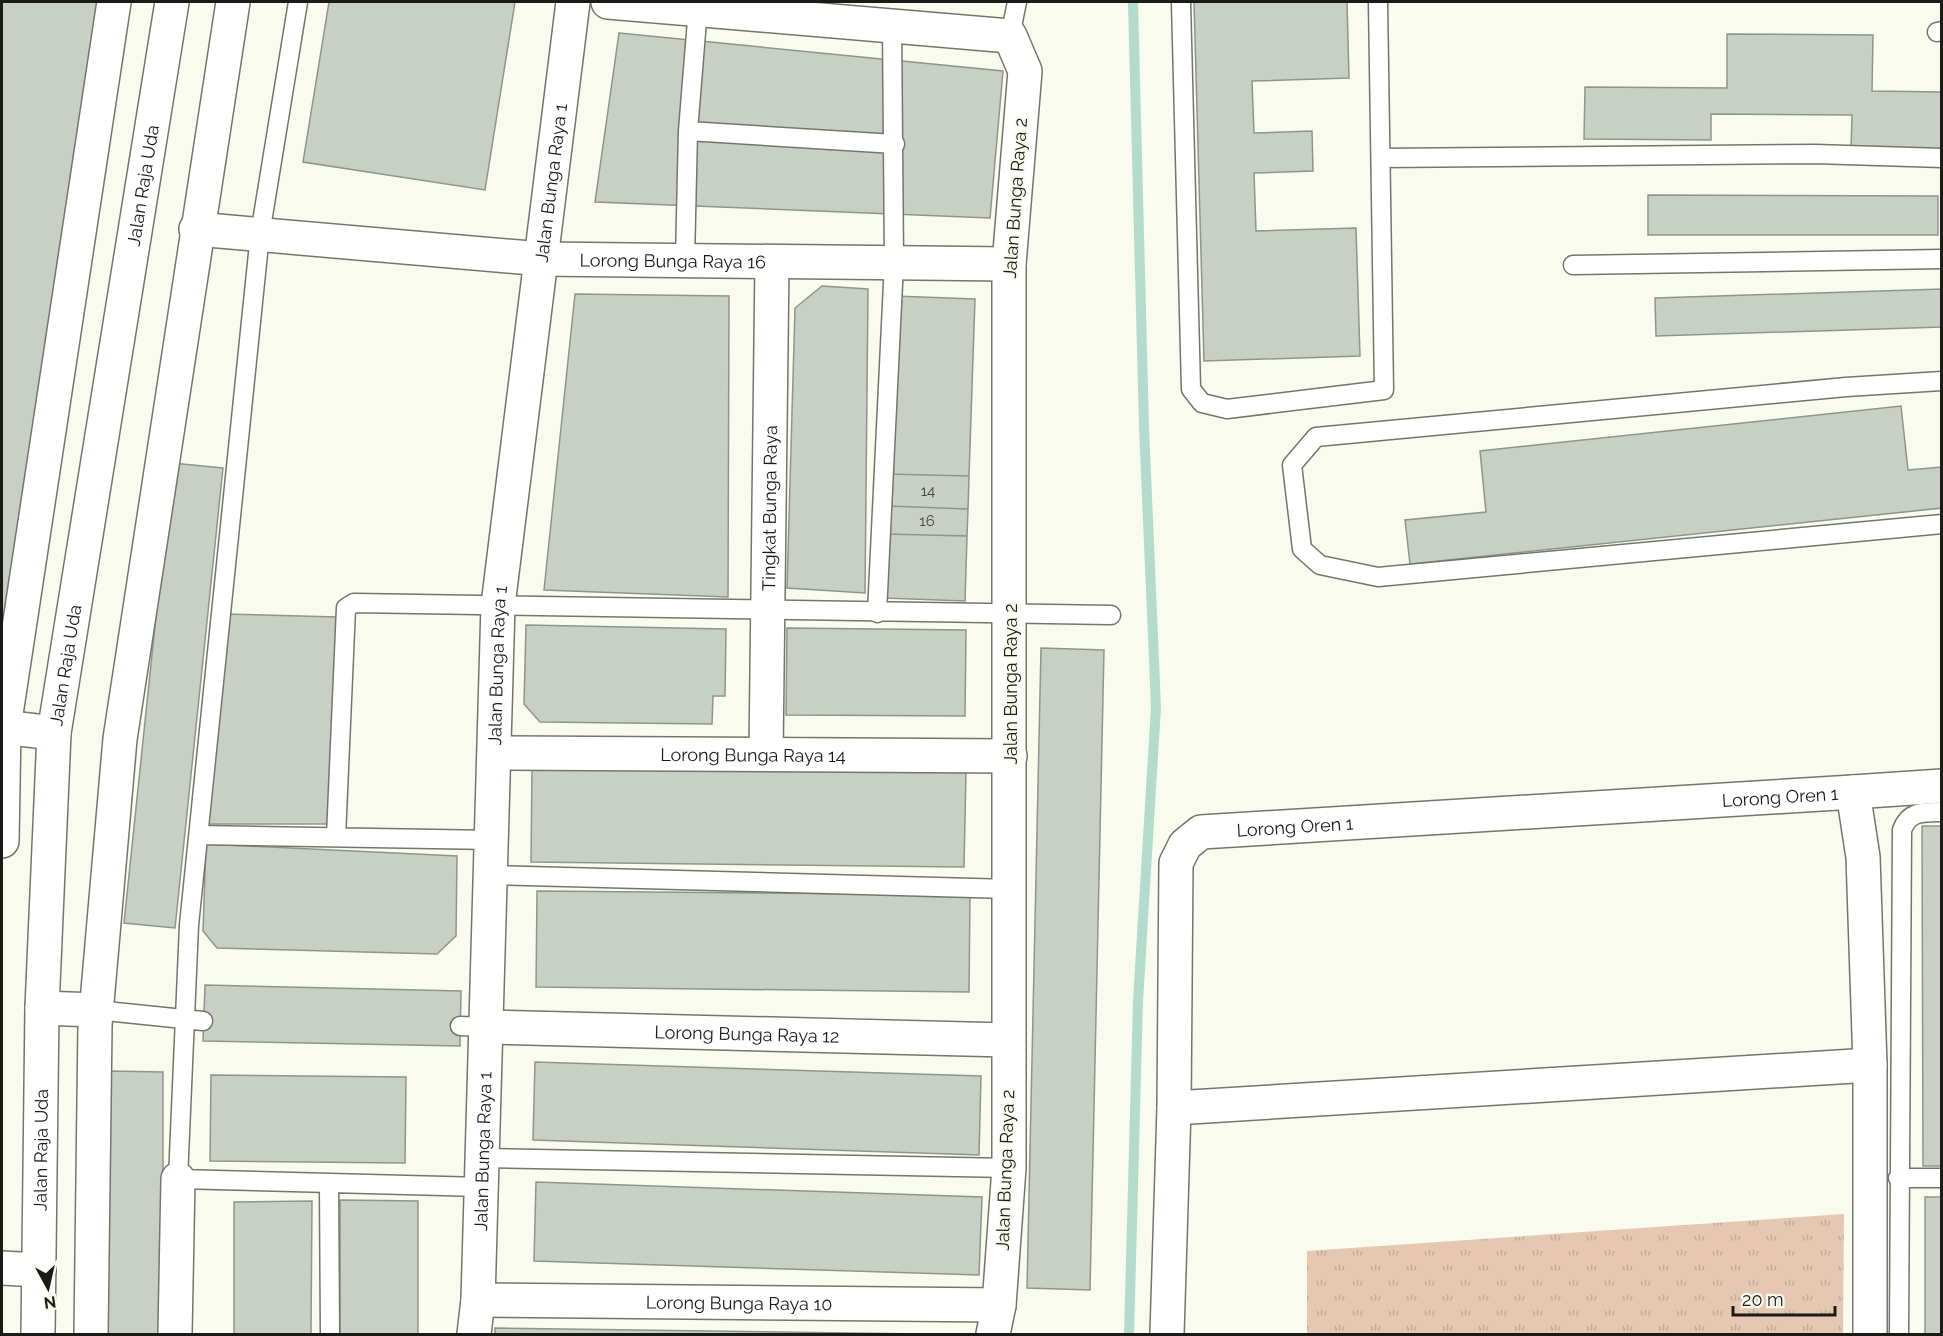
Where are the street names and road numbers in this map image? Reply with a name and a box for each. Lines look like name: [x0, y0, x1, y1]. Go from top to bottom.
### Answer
street label: Jalan Bunga Raya 1: [530, 102, 571, 263]
street label: Jalan Bunga Raya 2: [999, 117, 1031, 279]
street label: Jalan Raja Uda: [122, 123, 163, 248]
street label: Lorong Bunga Raya 16: [579, 249, 766, 272]
street label: Tingkat Bunga Raya: [757, 425, 781, 591]
street label: Jalan Bunga Raya 1: [483, 584, 511, 746]
street label: Jalan Raja Uda: [45, 603, 85, 727]
street label: Jalan Bunga Raya 2: [1000, 603, 1021, 765]
street label: Lorong Bunga Raya 14: [660, 743, 846, 766]
street label: Lorong Oren 1: [1721, 782, 1839, 811]
street label: Lorong Oren 1: [1236, 812, 1354, 840]
street label: Lorong Bunga Raya 12: [654, 1021, 840, 1046]
street label: Jalan Bunga Raya 1: [469, 1071, 495, 1231]
street label: Jalan Raja Uda: [29, 1089, 52, 1211]
street label: Jalan Bunga Raya 2: [992, 1089, 1018, 1251]
street label: Lorong Bunga Raya 10: [646, 1291, 832, 1314]

